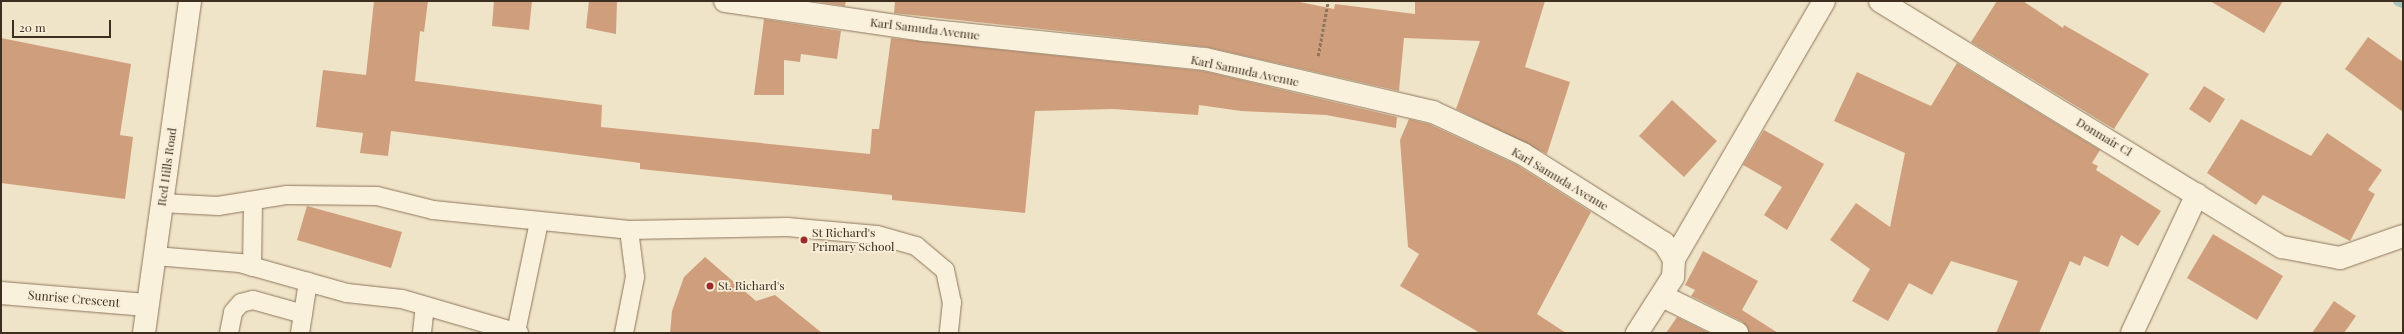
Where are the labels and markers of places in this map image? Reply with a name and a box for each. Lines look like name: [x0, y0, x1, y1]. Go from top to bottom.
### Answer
place label: St Richard's Primary School: [812, 226, 895, 254]
marker: St Richard's Primary School: [799, 235, 809, 245]
place label: St. Richard's: [718, 279, 785, 293]
marker: St. Richard's: [705, 281, 715, 291]

